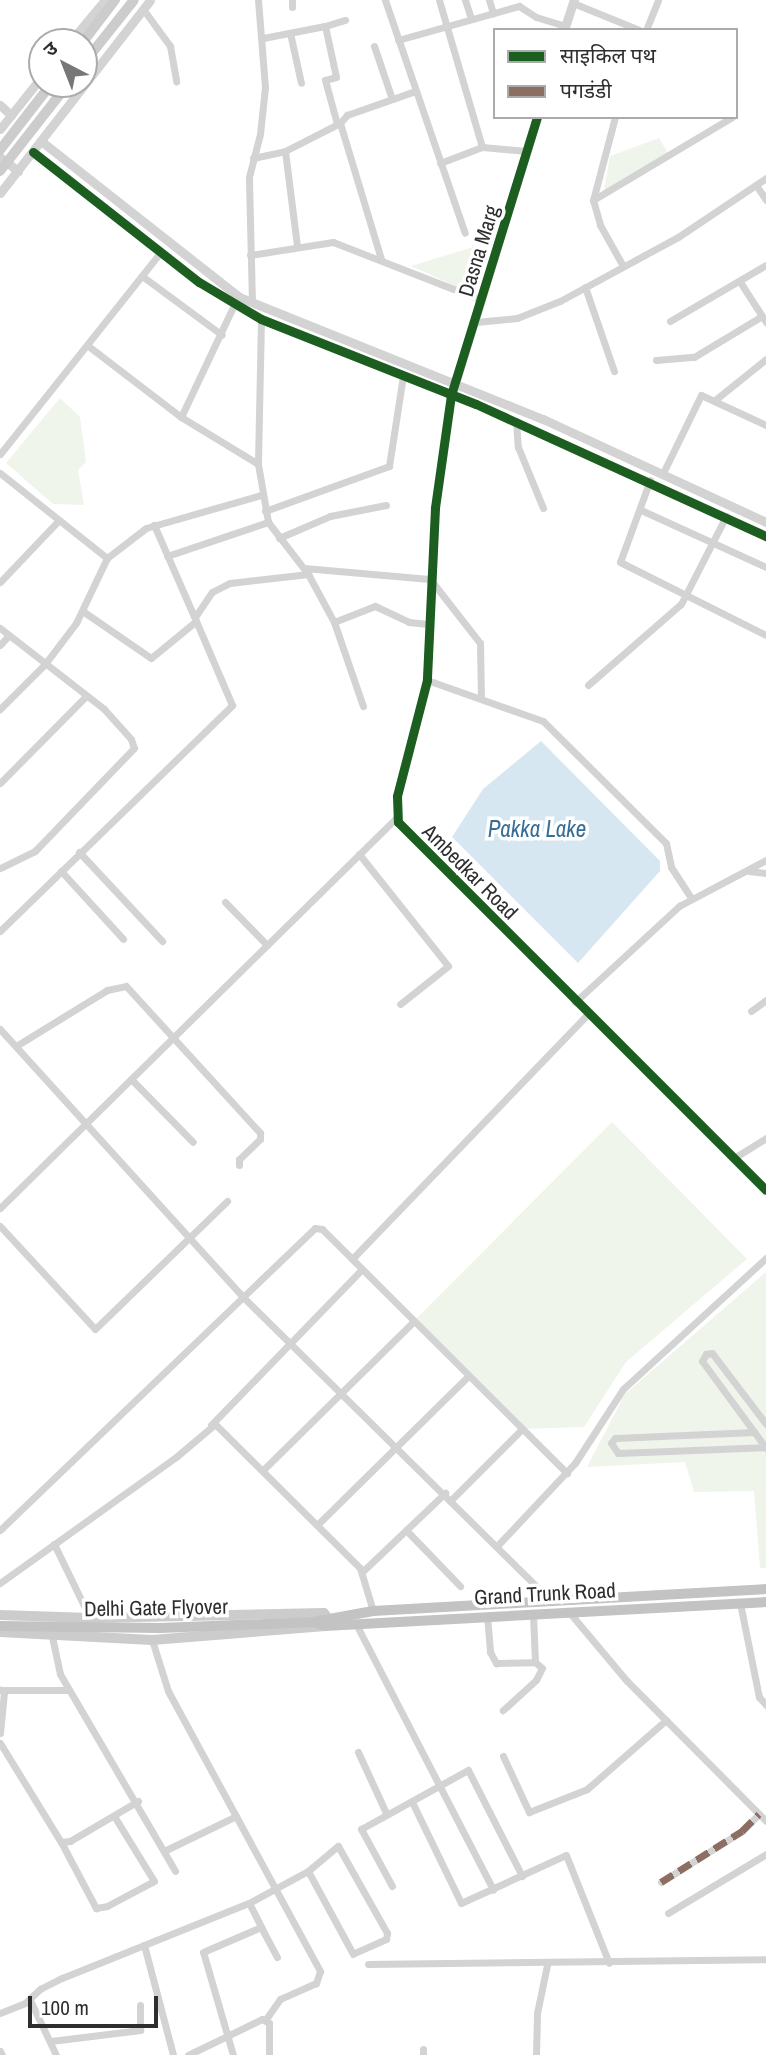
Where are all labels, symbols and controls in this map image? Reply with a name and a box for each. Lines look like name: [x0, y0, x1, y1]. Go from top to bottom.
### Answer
north arrow: [28, 28, 98, 98]
legend: [493, 28, 738, 119]
text: उ: [37, 35, 63, 62]
text: साइकिल पथ: [560, 41, 656, 70]
text: पगडंडी: [560, 76, 612, 105]
street label: Dasna Marg: [453, 202, 505, 300]
water label: Pakka Lake: [488, 815, 586, 843]
street label: Ambedkar Road: [417, 819, 523, 925]
street label: Grand Trunk Road: [473, 1578, 617, 1610]
street label: Delhi Gate Flyover: [84, 1594, 228, 1622]
scale bar: [32, 1982, 161, 2026]
text: 100 m: [41, 1993, 89, 2022]

